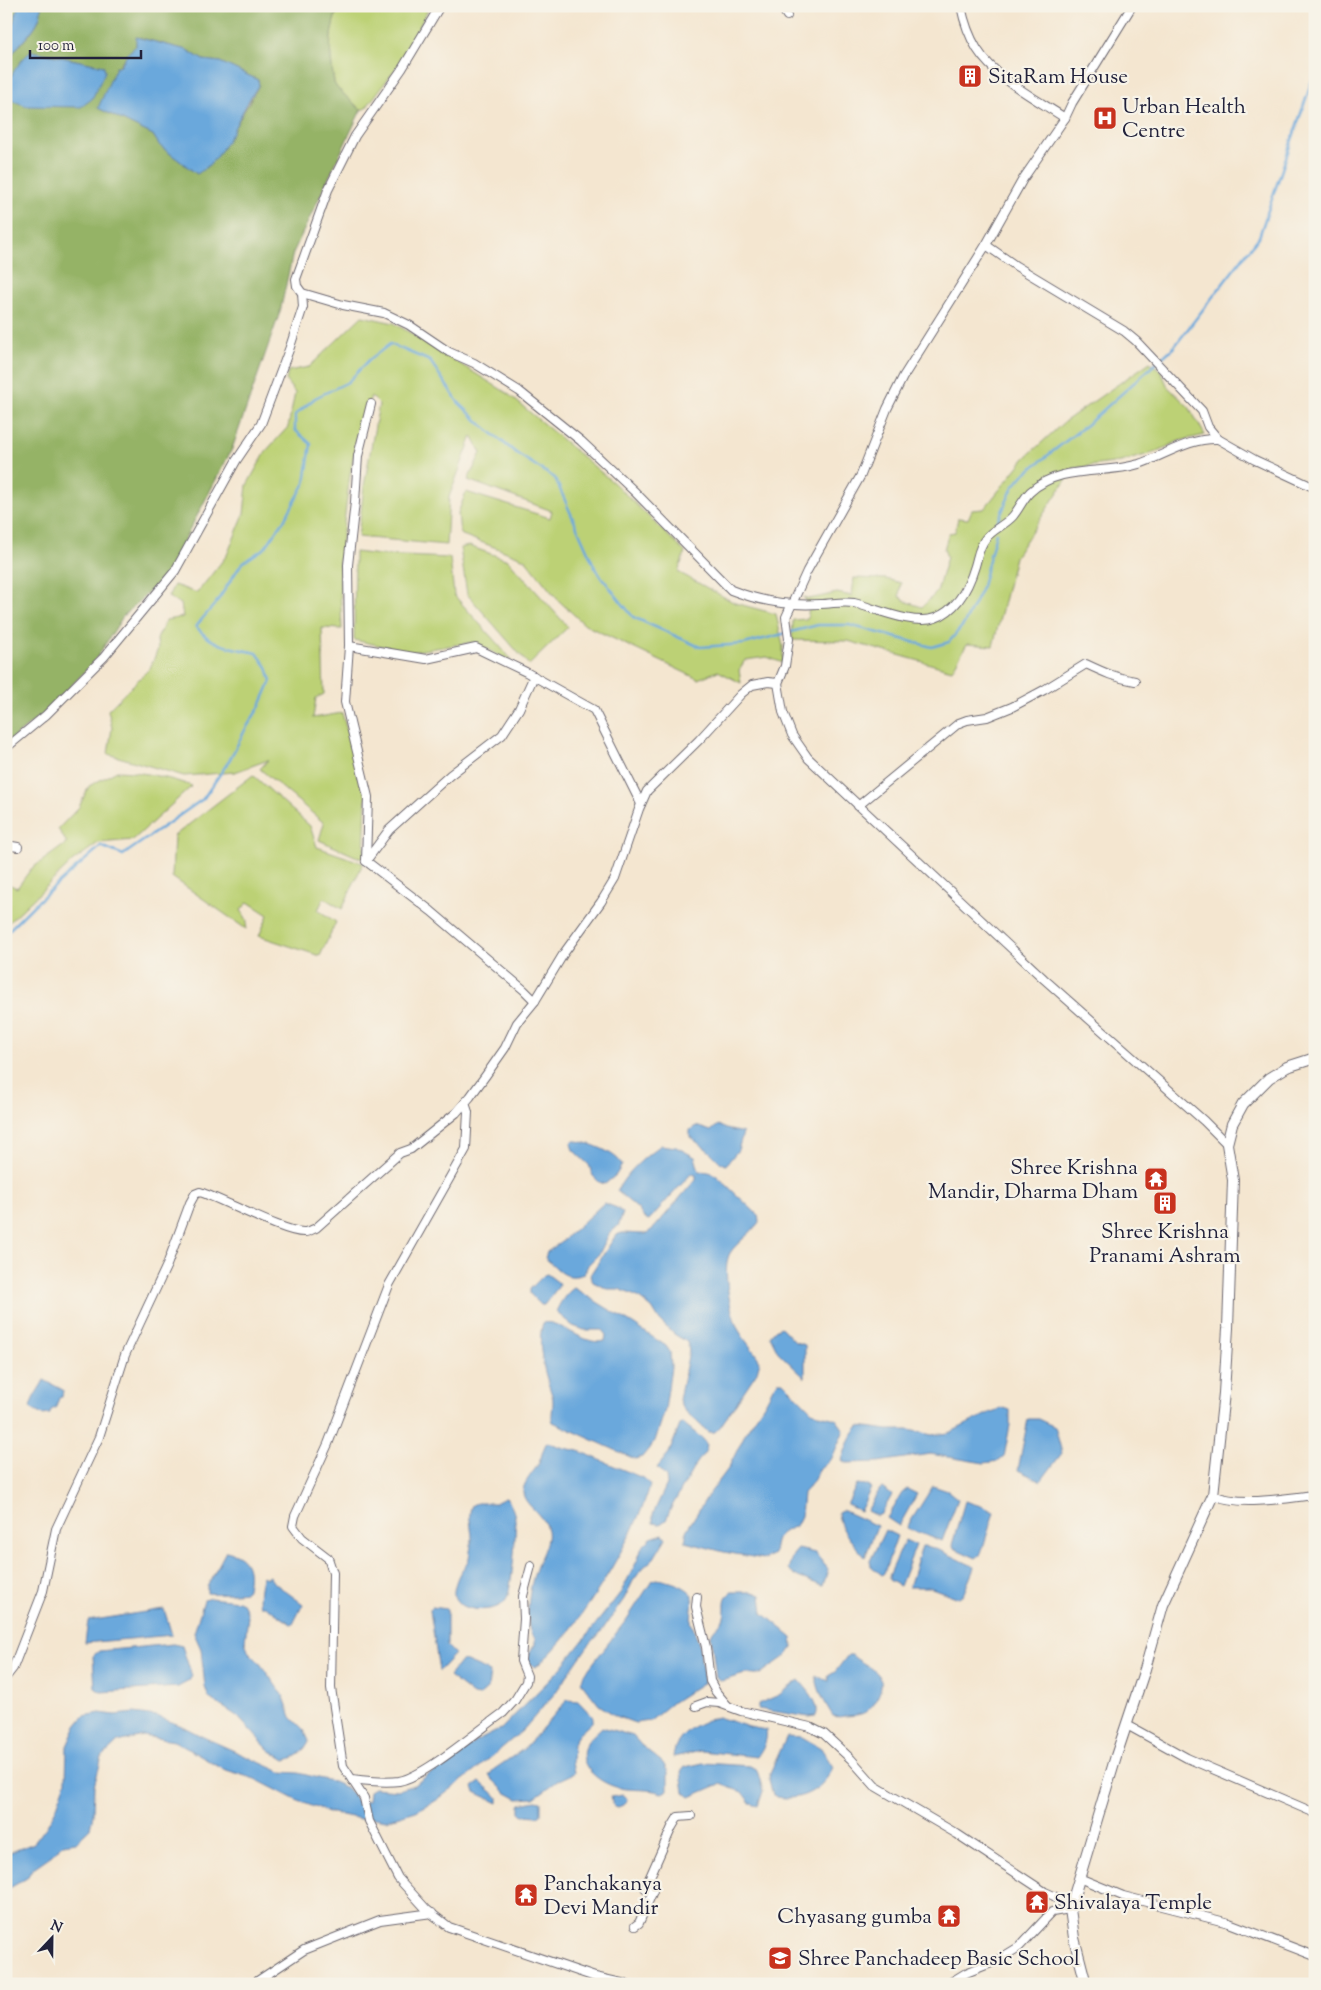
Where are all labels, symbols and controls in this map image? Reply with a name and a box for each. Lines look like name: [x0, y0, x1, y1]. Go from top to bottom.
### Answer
scale bar: [30, 28, 141, 60]
text: 100 m: [38, 36, 75, 57]
building icon: SitaRam House: [957, 63, 983, 89]
place label: SitaRam House: [988, 63, 1128, 93]
place label: Urban Health Centre: [1122, 93, 1246, 147]
hospital icon: Urban Health Centre: [1092, 105, 1118, 131]
place label: Shree Krishna Mandir, Dharma Dham: [928, 1154, 1138, 1208]
temple icon: Shree Krishna Mandir, Dharma Dham: [1143, 1166, 1169, 1192]
building icon: Shree Krishna Pranami Ashram: [1152, 1190, 1178, 1216]
place label: Shree Krishna Pranami Ashram: [1089, 1218, 1241, 1272]
place label: Panchakanya Devi Mandir: [544, 1870, 662, 1924]
temple icon: Panchakanya Devi Mandir: [513, 1882, 539, 1908]
temple icon: Shivalaya Temple: [1024, 1889, 1050, 1915]
place label: Shivalaya Temple: [1054, 1889, 1212, 1919]
place label: Chyasang gumba: [777, 1903, 932, 1933]
temple icon: Chyasang gumba: [936, 1903, 962, 1929]
north arrow: [28, 1912, 78, 1962]
text: N: [47, 1916, 65, 1939]
school or university icon: Shree Panchadeep Basic School: [767, 1945, 793, 1971]
place label: Shree Panchadeep Basic School: [798, 1945, 1080, 1975]

